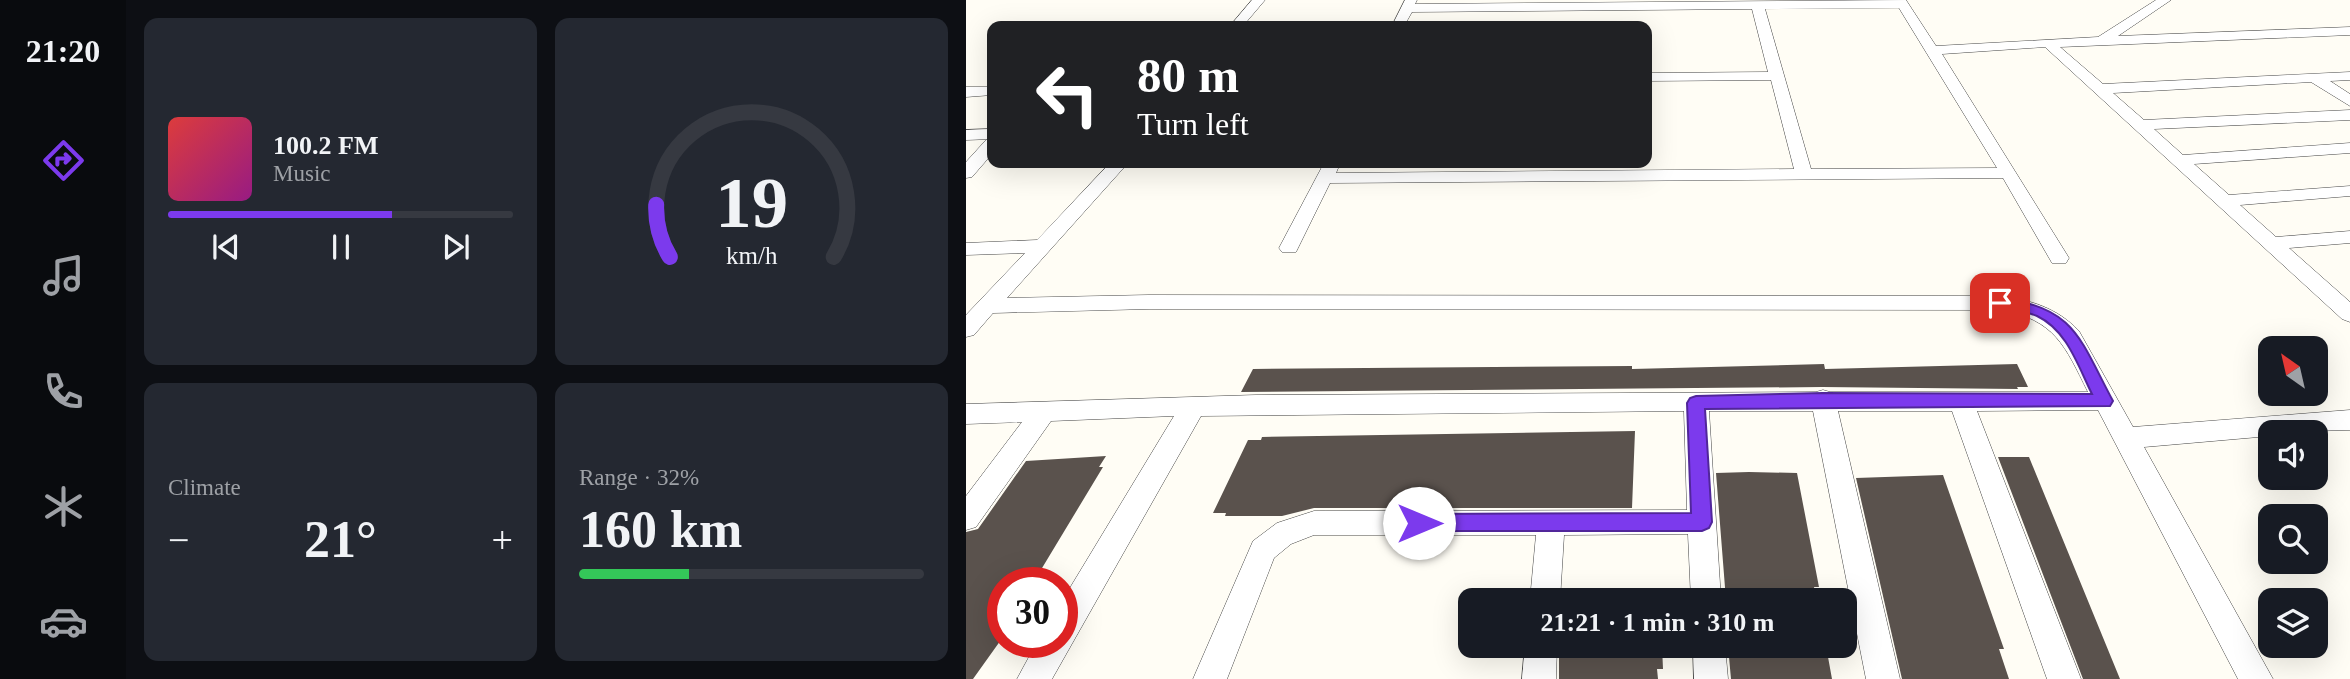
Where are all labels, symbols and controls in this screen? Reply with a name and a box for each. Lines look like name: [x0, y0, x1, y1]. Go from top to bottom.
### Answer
text: 21:20: [26, 33, 100, 69]
text: 80 m: [1137, 48, 1239, 103]
icon: left: [1022, 49, 1113, 140]
text: Turn left: [1137, 106, 1249, 142]
text: 100.2 FM: [273, 131, 378, 160]
icon: directions: [39, 136, 88, 185]
text: Music: [273, 161, 331, 186]
text: 19: [715, 163, 788, 244]
icon: previous: [207, 228, 245, 266]
icon: pause: [322, 228, 360, 266]
icon: next: [437, 228, 475, 266]
text: km/h: [726, 242, 778, 269]
icon: music: [39, 251, 88, 300]
pin: [1970, 273, 2030, 333]
icon: arrive: [1981, 284, 2019, 322]
north arrow: [2258, 336, 2328, 406]
map controls: [2258, 336, 2328, 658]
icon: phone: [39, 367, 88, 416]
button: sound: [2258, 420, 2328, 490]
text: Range · 32%: [579, 465, 699, 490]
text: Climate: [168, 475, 241, 500]
icon: climate: [39, 482, 88, 531]
position arrow: [1382, 486, 1456, 560]
text: 160 km: [579, 501, 742, 558]
button: search: [2258, 504, 2328, 574]
text: 21°: [304, 511, 377, 568]
text: −: [168, 519, 189, 561]
text: +: [492, 519, 513, 561]
speed limit sign: 30: [987, 567, 1078, 658]
button: layers: [2258, 588, 2328, 658]
icon: car: [39, 597, 88, 646]
text: 21:21 · 1 min · 310 m: [1541, 608, 1775, 637]

